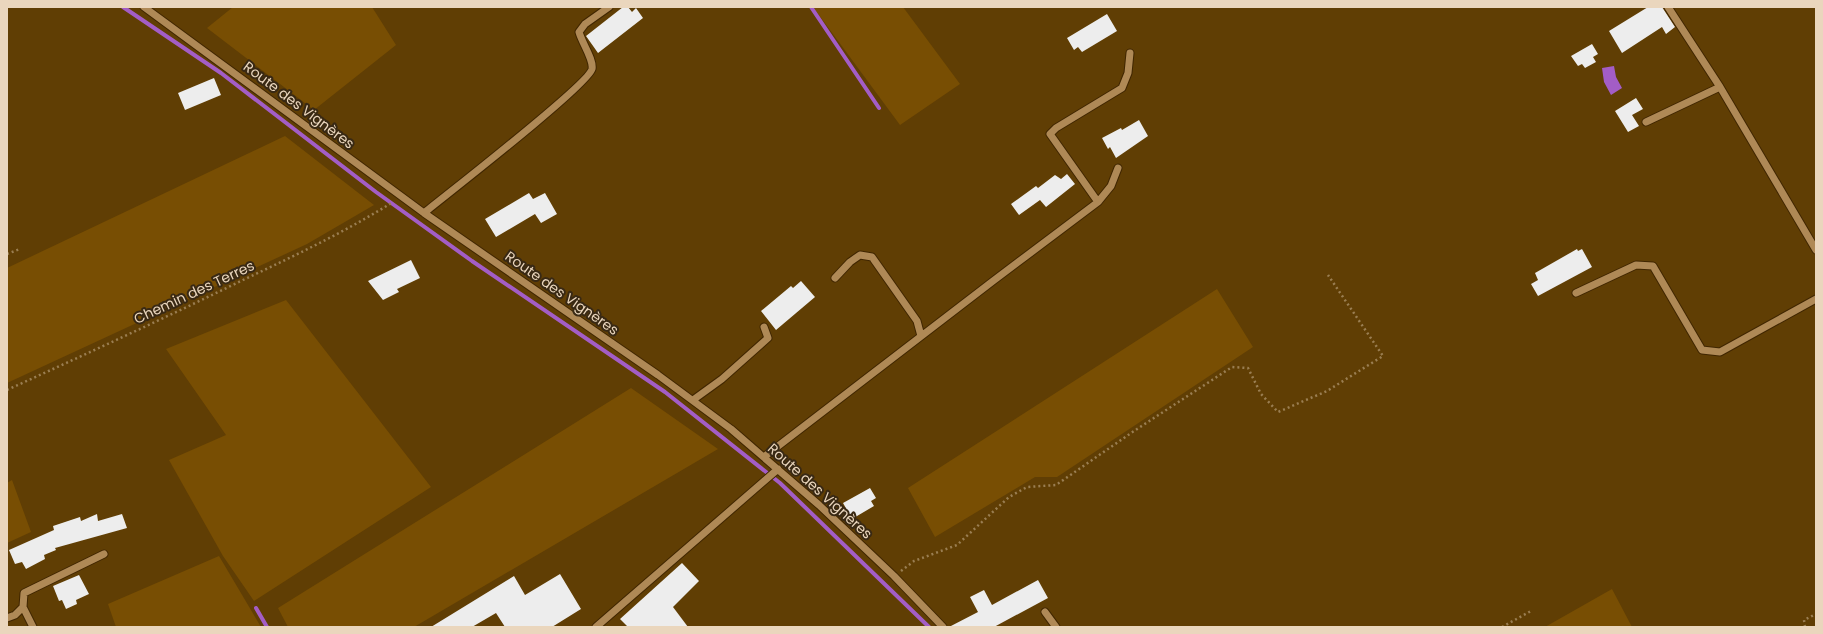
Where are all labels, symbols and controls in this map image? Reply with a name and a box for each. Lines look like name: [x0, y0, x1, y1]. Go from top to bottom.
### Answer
street label: Route des Vignères: [239, 57, 359, 153]
street label: Route des Vignères: [501, 246, 623, 340]
street label: Chemin des Terres: [130, 255, 258, 329]
street label: Route des Vignères: [763, 439, 877, 543]

